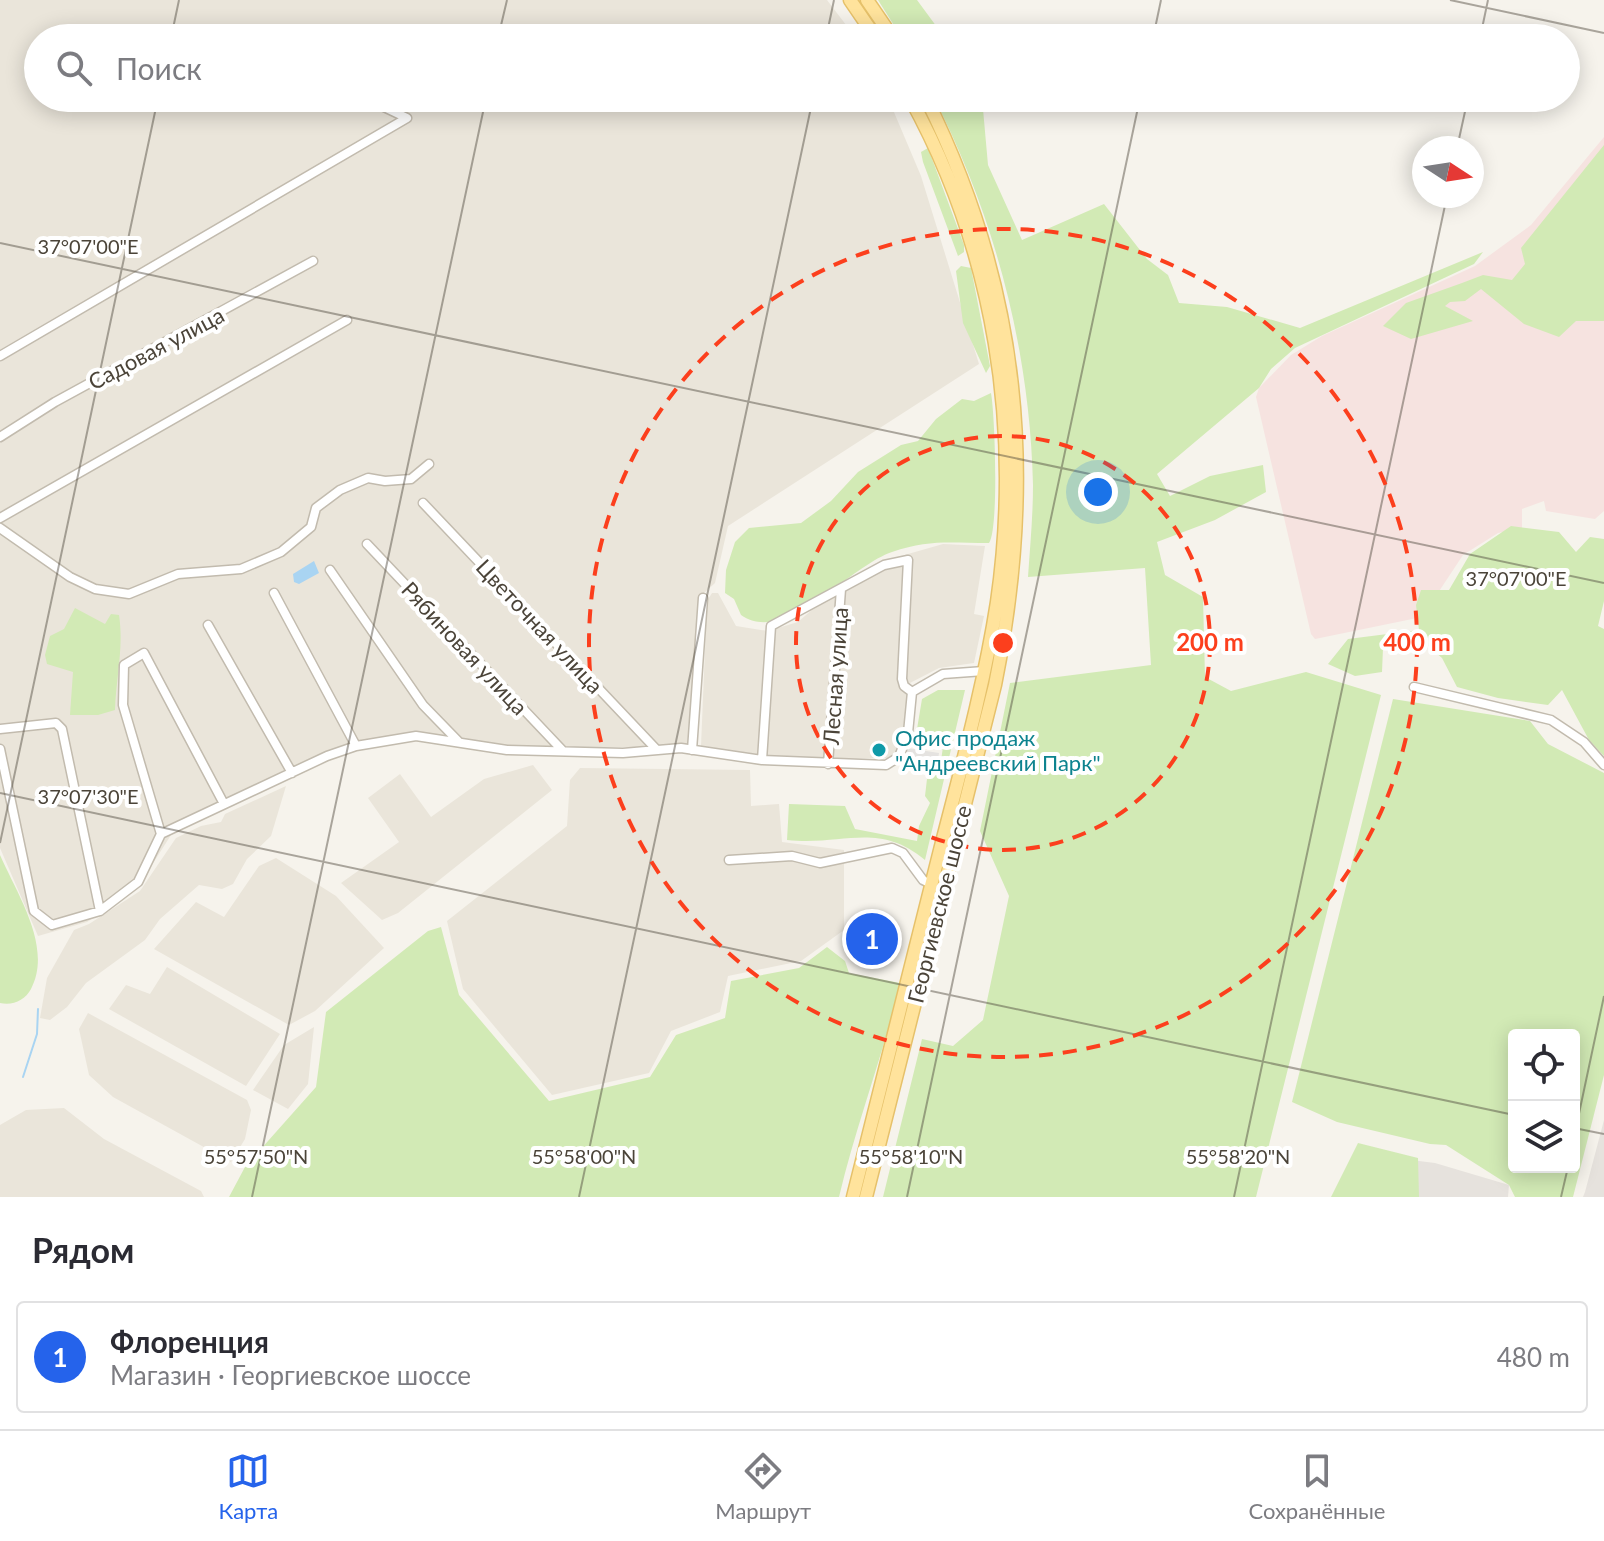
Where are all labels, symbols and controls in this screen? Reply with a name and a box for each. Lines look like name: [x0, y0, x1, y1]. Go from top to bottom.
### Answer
search box: [24, 24, 1580, 112]
icon: search: [52, 46, 96, 90]
text: Поиск: [116, 50, 202, 86]
north arrow: [1412, 136, 1484, 208]
text: 37°07'00"E: [38, 234, 138, 258]
street label: Садовая улица: [83, 301, 229, 395]
your location: [1078, 472, 1118, 512]
street label: Цветочная улица: [471, 553, 609, 699]
text: 37°07'00"E: [1466, 566, 1566, 590]
street label: Рябиновая улица: [396, 576, 534, 720]
street label: Лесная улица: [817, 606, 853, 747]
text: 200 m: [1176, 627, 1244, 656]
text: 400 m: [1383, 627, 1451, 656]
centre of rings: [989, 629, 1017, 657]
place label: Офис продаж "Андреевский Парк": [895, 724, 1101, 776]
marker: Офис продаж "Андреевский Парк": [870, 741, 888, 759]
text: 37°07'30"E: [38, 784, 138, 808]
street label: Георгиевское шоссе: [901, 802, 977, 1006]
pin: 1: [846, 909, 898, 969]
map controls: [1508, 1029, 1580, 1173]
button: locate: [1508, 1029, 1580, 1101]
button: layers: [1508, 1101, 1580, 1173]
text: 55°57'50"N: [204, 1144, 308, 1168]
text: 55°58'00"N: [532, 1144, 636, 1168]
text: 55°58'10"N: [859, 1144, 963, 1168]
text: 55°58'20"N: [1186, 1144, 1290, 1168]
text: Рядом: [32, 1229, 134, 1270]
text: Флоренция: [110, 1323, 269, 1359]
text: 1: [52, 1341, 68, 1373]
text: 480 m: [1497, 1341, 1570, 1373]
text: Магазин · Георгиевское шоссе: [110, 1359, 471, 1391]
tab: Карта: [219, 1449, 278, 1524]
tab: Маршрут: [715, 1449, 811, 1524]
tab: Сохранённые: [1248, 1449, 1385, 1524]

